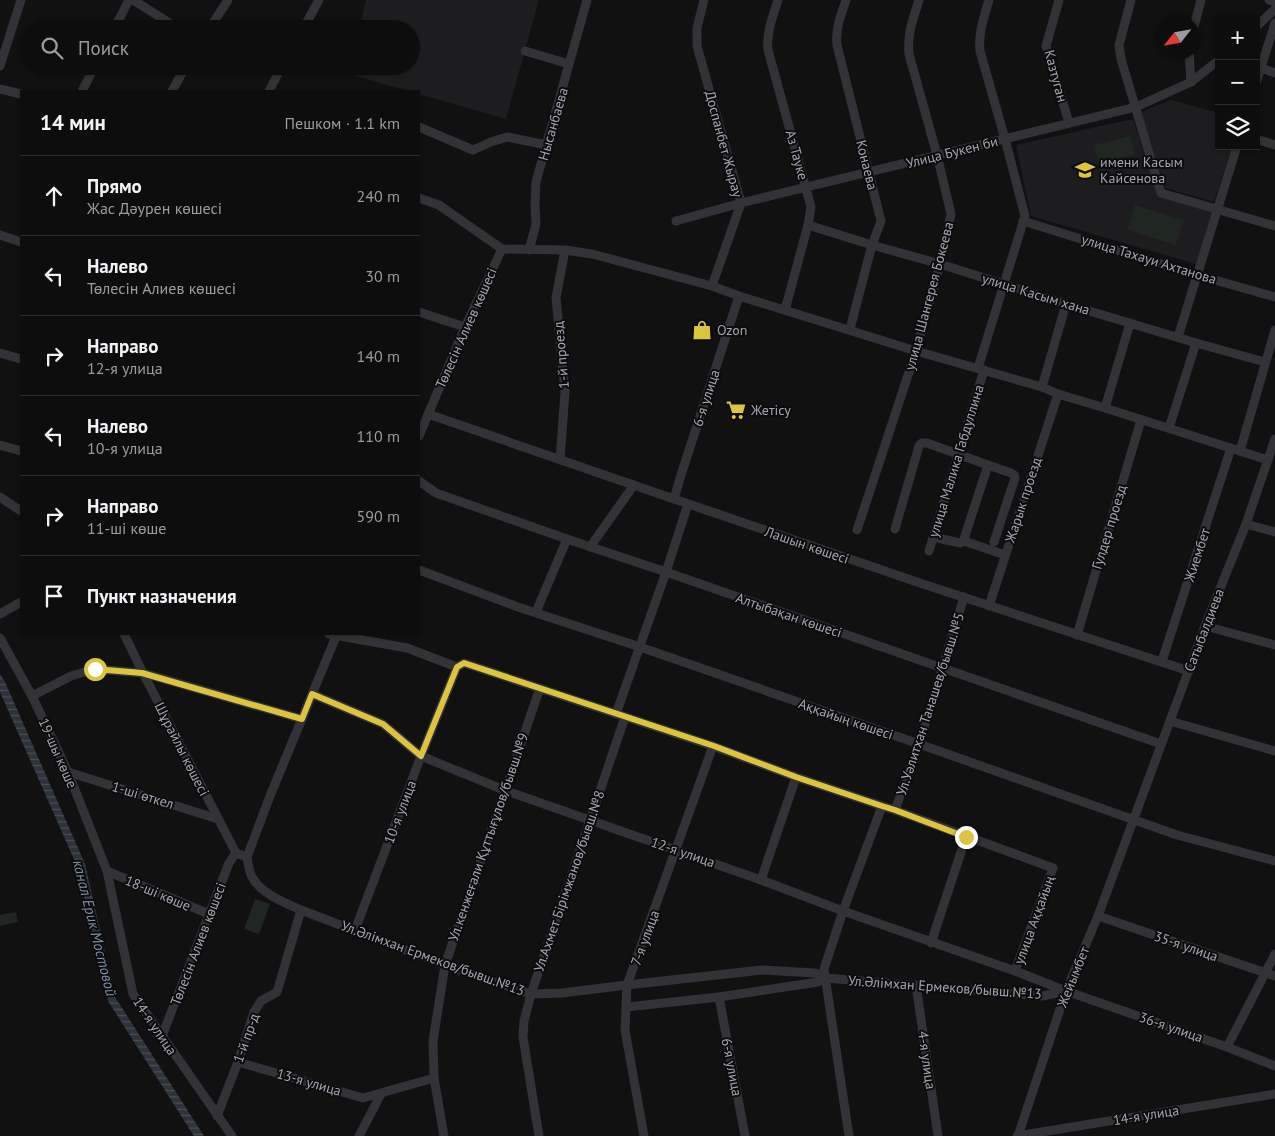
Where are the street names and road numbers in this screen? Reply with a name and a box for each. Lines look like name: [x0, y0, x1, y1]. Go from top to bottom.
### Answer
street label: Казтуган: [1040, 48, 1072, 104]
street label: Нысанбаева: [534, 85, 572, 163]
street label: Доспанбет Жырау: [701, 89, 747, 200]
street label: Аз Тауке: [782, 128, 812, 182]
street label: Улица Букен би: [904, 132, 1000, 172]
street label: Конаева: [852, 138, 882, 192]
street label: улица Шангерея Бокеева: [901, 220, 958, 372]
street label: улица Тахауи Ахтанова: [1079, 230, 1219, 288]
street label: Төлесін Алиев көшесі: [431, 265, 501, 391]
street label: улица Касым хана: [980, 269, 1092, 319]
street label: 1-й проезд: [549, 320, 573, 389]
street label: 6-я улица: [688, 367, 724, 429]
street label: улица Малика Габдуллина: [924, 382, 988, 539]
street label: Жарык проезд: [1000, 455, 1045, 546]
street label: Гулдер проезд: [1088, 482, 1131, 571]
street label: Лашын көшесі: [762, 522, 851, 568]
street label: Жиембет: [1180, 526, 1214, 585]
street label: Сатыбалдиева: [1180, 586, 1228, 674]
street label: Алтыбақан көшесі: [734, 588, 844, 642]
street label: Ул.Уәлитхан Танашев/бывш.№5: [892, 610, 968, 798]
street label: Аққайың көшесі: [796, 694, 896, 744]
street label: Шұрайлы көшесі: [151, 699, 213, 799]
street label: 19-шы көше: [35, 715, 81, 791]
street label: Ул.кенжеғали Құттығұлов/бывш.№9: [444, 730, 532, 944]
street label: 1-шi өткел: [110, 777, 176, 813]
street label: 10-я улица: [380, 778, 420, 846]
street label: Ул.Ахмет Бірімжанов/бывш.№8: [529, 788, 609, 974]
street label: 12-я улица: [649, 833, 717, 871]
street label: 18-ші көше: [122, 871, 194, 915]
street label: улица Аққайың: [1010, 873, 1058, 967]
street label: Төлесін Алиев көшесі: [166, 880, 230, 1008]
street label: 7-я улица: [627, 908, 663, 968]
street label: Ул.Әлімхан Ермеков/бывш.№13: [339, 916, 527, 1000]
street label: 35-я улица: [1152, 927, 1220, 965]
street label: Жейымбет: [1052, 944, 1093, 1011]
street label: Ул.Әлімхан Ермеков/бывш.№13: [848, 971, 1042, 1003]
street label: 14-я улица: [129, 993, 181, 1059]
street label: 36-я улица: [1137, 1008, 1205, 1046]
street label: 1-й пр-д: [229, 1010, 263, 1065]
street label: 4-я улица: [914, 1030, 940, 1090]
street label: 6-я улица: [718, 1036, 746, 1098]
street label: 13-я улица: [275, 1064, 343, 1100]
street label: 14-я улица: [1112, 1101, 1180, 1129]

